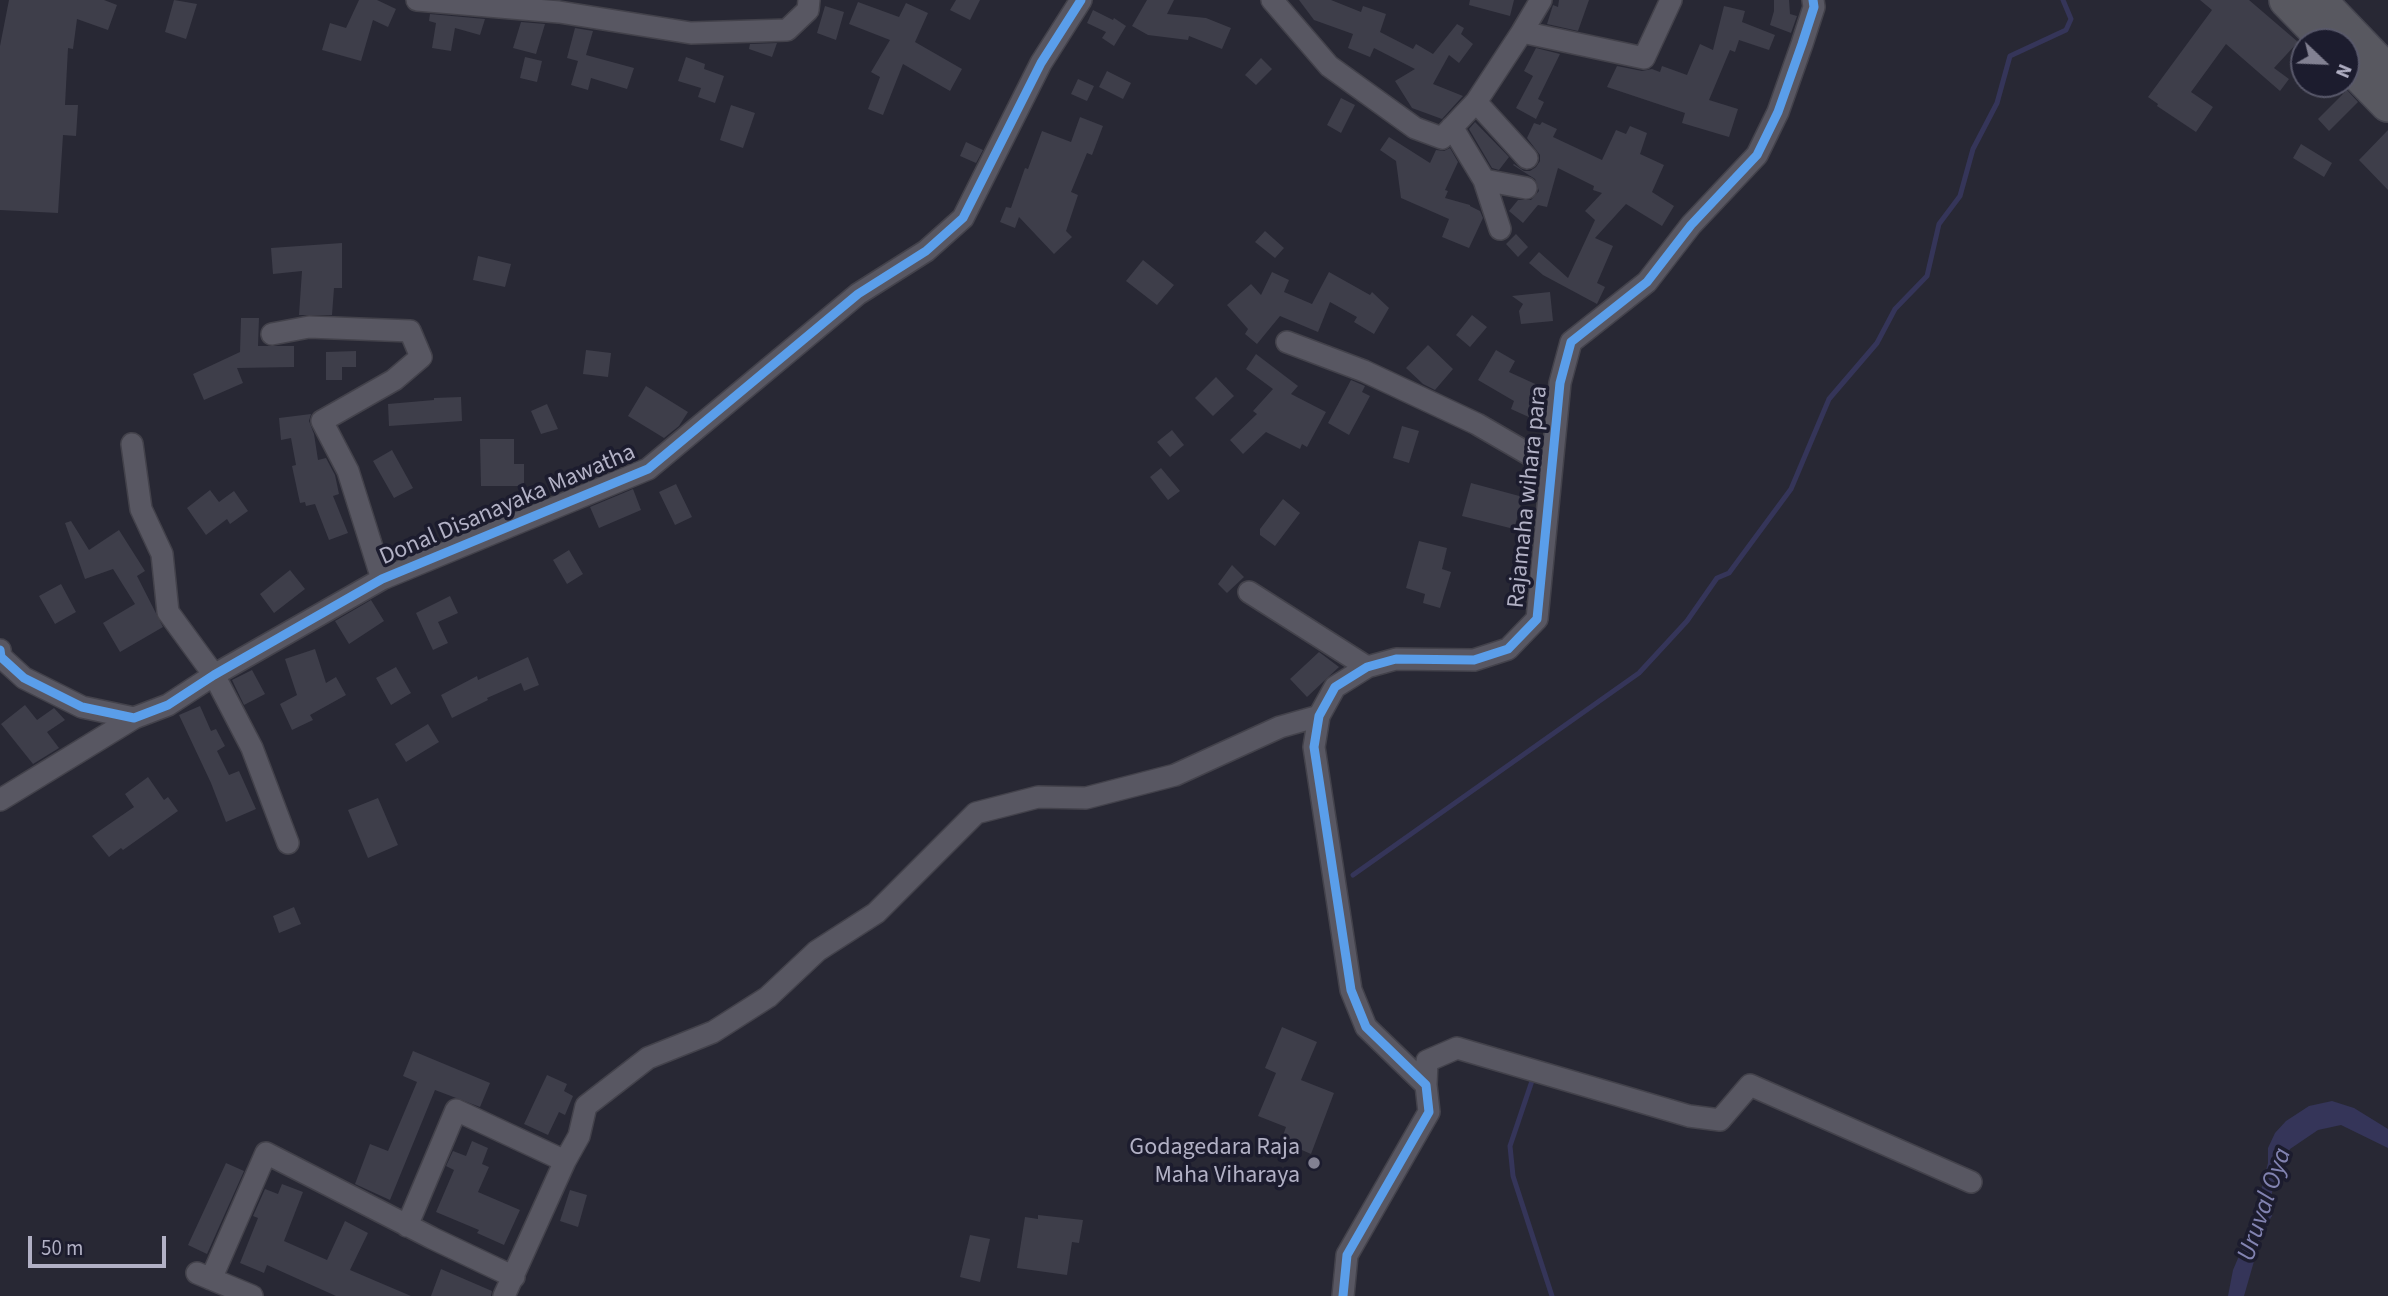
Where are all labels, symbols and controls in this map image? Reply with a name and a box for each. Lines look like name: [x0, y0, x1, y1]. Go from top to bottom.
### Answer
north arrow: [2290, 28, 2360, 98]
text: N: [2328, 60, 2358, 82]
street label: Rajamaha wihara para: [1503, 384, 1555, 610]
street label: Donal Disanayaka Mawatha: [376, 439, 640, 573]
place label: Godagedara Raja Maha Viharaya: [1129, 1135, 1300, 1191]
water label: Uruval Oya: [2232, 1144, 2300, 1266]
marker: Godagedara Raja Maha Viharaya: [1306, 1155, 1322, 1171]
scale bar: [32, 1222, 170, 1266]
text: 50 m: [41, 1233, 83, 1263]

